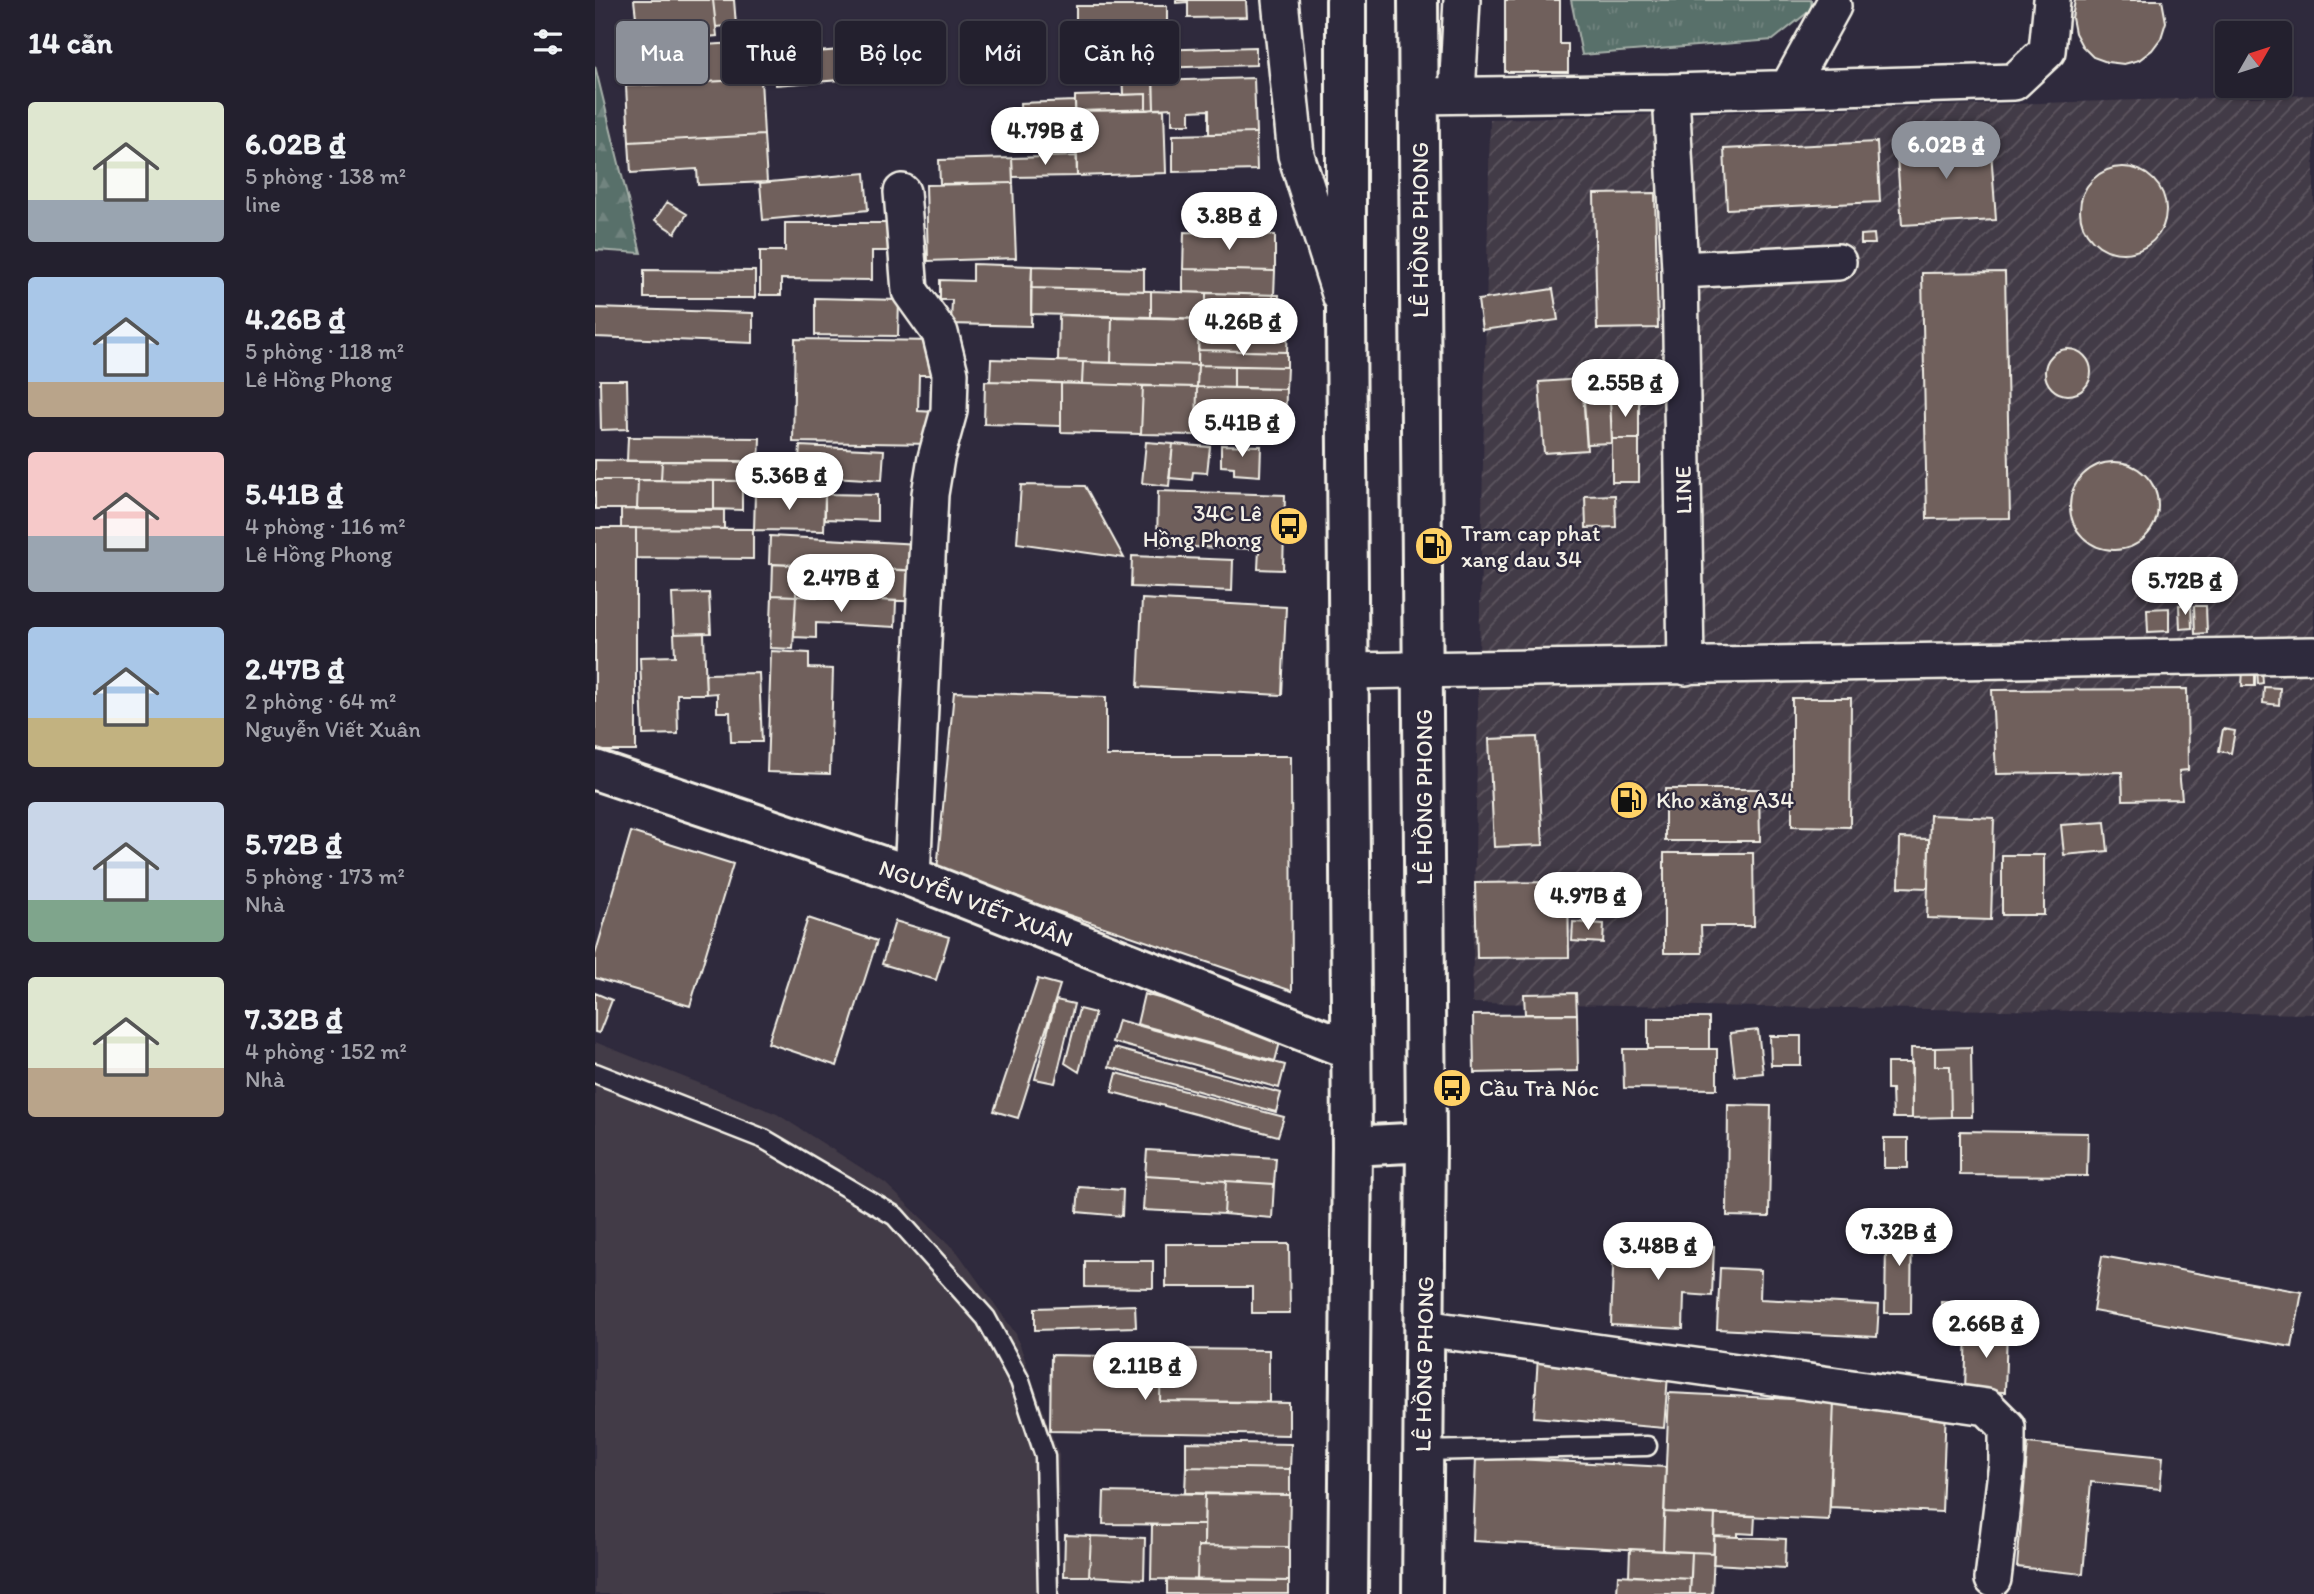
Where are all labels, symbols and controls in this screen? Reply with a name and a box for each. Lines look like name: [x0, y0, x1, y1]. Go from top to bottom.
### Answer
chip: Mua: [616, 21, 708, 84]
chip: Thuê: [722, 21, 821, 84]
chip: Bộ lọc: [835, 21, 946, 84]
chip: Mới: [960, 21, 1046, 84]
chip: Căn hộ: [1060, 21, 1179, 84]
north arrow: [2215, 21, 2293, 98]
map controls: [2215, 21, 2292, 98]
icon: filters: [529, 23, 567, 61]
text: 14 căn: [28, 24, 112, 61]
pin: 4.79B ₫: [980, 108, 1110, 167]
text: 4.79B ₫: [1007, 116, 1083, 144]
pin: 6.02B ₫: [1881, 122, 2011, 181]
text: 6.02B ₫: [245, 125, 346, 162]
icon: home: [84, 130, 168, 214]
text: 6.02B ₫: [1907, 130, 1985, 158]
street label: LÊ HỒNG PHONG: [1406, 142, 1434, 318]
text: 5 phòng · 138 m²: [245, 162, 406, 190]
text: line: [245, 190, 281, 218]
pin: 3.8B ₫: [1172, 192, 1286, 252]
text: 3.8B ₫: [1197, 201, 1261, 229]
pin: 4.26B ₫: [1178, 298, 1308, 358]
text: 4.26B ₫: [245, 300, 345, 337]
icon: home: [84, 305, 168, 389]
text: 4.26B ₫: [1205, 307, 1281, 335]
text: 5 phòng · 118 m²: [245, 337, 404, 365]
pin: 2.55B ₫: [1560, 360, 1690, 419]
text: Lê Hồng Phong: [245, 365, 392, 393]
text: 2.55B ₫: [1588, 368, 1662, 396]
pin: 5.41B ₫: [1177, 400, 1307, 459]
text: 5.41B ₫: [1204, 408, 1280, 436]
pin: 5.36B ₫: [724, 452, 854, 512]
text: 5.36B ₫: [751, 461, 827, 489]
street label: LINE: [1669, 465, 1697, 515]
text: 5.41B ₫: [245, 475, 343, 512]
icon: home: [84, 480, 168, 564]
place label: 34C Lê Hồng Phong: [1143, 499, 1262, 553]
bus stop icon: 34C Lê Hồng Phong: [1268, 505, 1310, 547]
text: 4 phòng · 116 m²: [245, 512, 406, 540]
place label: Tram cap phat xang dau 34: [1461, 519, 1601, 573]
fuel station icon: Tram cap phat xang dau 34: [1413, 525, 1455, 567]
text: Lê Hồng Phong: [245, 540, 392, 568]
pin: 2.47B ₫: [776, 554, 906, 614]
pin: 5.72B ₫: [2120, 558, 2250, 617]
text: 2.47B ₫: [803, 563, 879, 591]
text: 5.72B ₫: [2148, 566, 2222, 594]
text: 2.47B ₫: [245, 650, 344, 687]
icon: home: [84, 655, 168, 739]
text: 2 phòng · 64 m²: [245, 687, 396, 715]
street label: LÊ HỒNG PHONG: [1410, 709, 1438, 885]
text: Nguyễn Viết Xuân: [245, 715, 421, 743]
fuel station icon: Kho xăng A34: [1608, 779, 1650, 821]
place label: Kho xăng A34: [1656, 786, 1794, 814]
text: 5.72B ₫: [245, 825, 342, 862]
icon: home: [84, 830, 168, 914]
street label: NGUYỄN VIẾT XUÂN: [875, 853, 1077, 953]
text: 5 phòng · 173 m²: [245, 862, 405, 890]
pin: 4.97B ₫: [1523, 872, 1653, 932]
text: 4.97B ₫: [1550, 881, 1626, 909]
text: Nhà: [245, 890, 285, 918]
text: 7.32B ₫: [245, 1000, 343, 1037]
icon: home: [84, 1005, 168, 1089]
text: 4 phòng · 152 m²: [245, 1037, 407, 1065]
text: Nhà: [245, 1065, 285, 1093]
bus stop icon: Cầu Trà Nóc: [1431, 1067, 1473, 1109]
place label: Cầu Trà Nóc: [1479, 1074, 1599, 1102]
pin: 7.32B ₫: [1834, 1208, 1964, 1268]
text: 7.32B ₫: [1862, 1217, 1936, 1245]
pin: 3.48B ₫: [1593, 1222, 1723, 1282]
text: 3.48B ₫: [1619, 1231, 1697, 1259]
street label: LÊ HỒNG PHONG: [1408, 1276, 1440, 1452]
pin: 2.66B ₫: [1921, 1300, 2051, 1360]
text: 2.66B ₫: [1948, 1309, 2024, 1337]
pin: 2.11B ₫: [1080, 1342, 1210, 1402]
text: 2.11B ₫: [1109, 1351, 1181, 1379]

